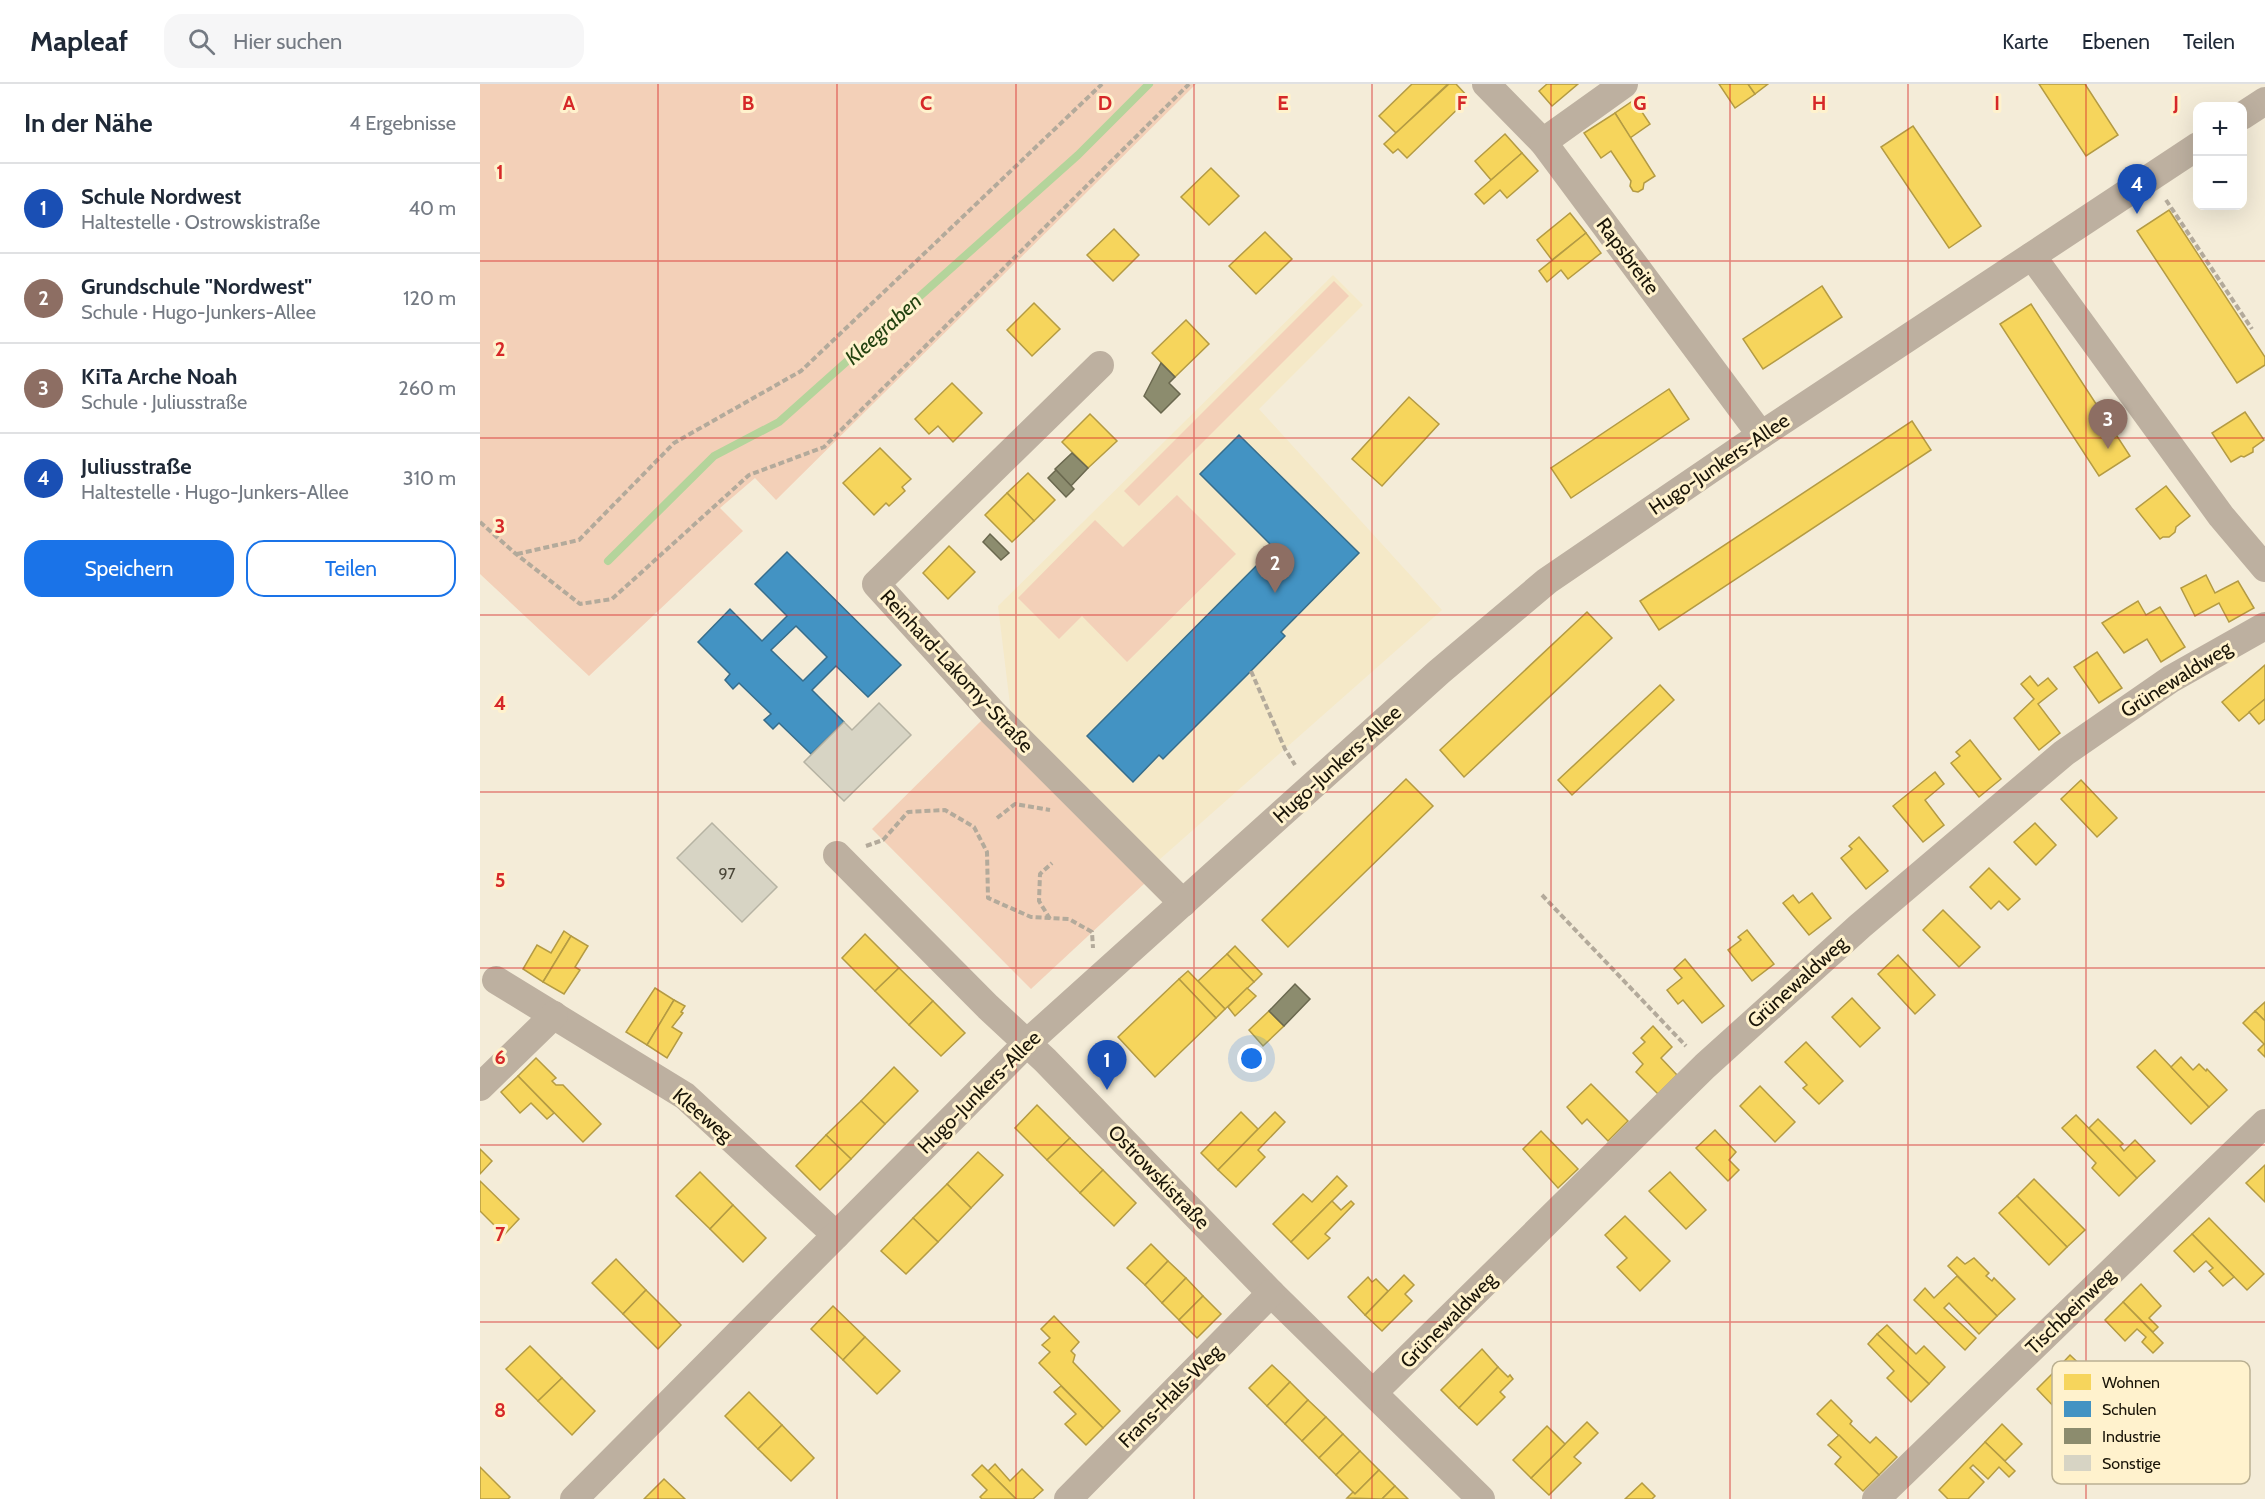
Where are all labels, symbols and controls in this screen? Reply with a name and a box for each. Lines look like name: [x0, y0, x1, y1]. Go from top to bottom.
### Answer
search box: [164, 14, 584, 68]
text: Mapleaf: [30, 24, 128, 58]
icon: search: [185, 25, 218, 58]
text: Hier suchen: [233, 28, 342, 55]
text: Karte: [2002, 29, 2049, 54]
text: Ebenen: [2082, 29, 2150, 54]
text: Teilen: [2183, 29, 2235, 54]
text: A: [563, 91, 576, 115]
text: B: [742, 91, 754, 115]
text: C: [920, 91, 932, 115]
text: D: [1098, 91, 1112, 115]
text: E: [1277, 91, 1289, 115]
text: F: [1457, 91, 1468, 115]
text: G: [1633, 91, 1647, 115]
text: H: [1812, 91, 1826, 115]
text: I: [1994, 91, 2000, 115]
text: J: [2172, 91, 2179, 115]
map controls: [2193, 102, 2247, 210]
button: +: [2193, 102, 2247, 156]
text: In der Nähe: [24, 107, 153, 139]
text: 4 Ergebnisse: [349, 111, 456, 135]
button: −: [2193, 156, 2247, 210]
text: 1: [496, 160, 504, 184]
pin: 4: [2118, 164, 2156, 214]
text: Schule Nordwest: [81, 183, 241, 210]
text: 1: [40, 196, 47, 220]
text: 40 m: [408, 196, 456, 220]
text: Haltestelle · Ostrowskistraße: [81, 210, 320, 234]
street label: Rapsbreite: [1591, 213, 1665, 299]
text: Grundschule "Nordwest": [81, 273, 312, 300]
text: 2: [38, 286, 49, 310]
text: 120 m: [403, 286, 456, 310]
water label: Kleegraben: [840, 288, 926, 370]
text: Schule · Hugo-Junkers-Allee: [81, 300, 316, 324]
text: 2: [495, 337, 505, 361]
text: KiTa Arche Noah: [81, 363, 237, 390]
text: 3: [38, 376, 49, 400]
text: 260 m: [398, 376, 456, 400]
text: Schule · Juliusstraße: [81, 390, 247, 414]
pin: 3: [2088, 400, 2128, 449]
street label: Hugo-Junkers-Allee: [1644, 408, 1794, 520]
text: Juliusstraße: [81, 453, 192, 480]
text: 4: [37, 466, 50, 490]
text: 310 m: [403, 466, 456, 490]
text: Haltestelle · Hugo-Junkers-Allee: [81, 480, 349, 504]
text: 3: [495, 514, 505, 538]
button: Speichern: [24, 540, 234, 597]
button: Teilen: [246, 540, 456, 597]
pin: 2: [1256, 544, 1294, 593]
street label: Reinhard-Lakomy-Straße: [875, 585, 1039, 757]
street label: Grünewaldweg: [2116, 635, 2237, 723]
text: 4: [494, 691, 506, 715]
street label: Hugo-Junkers-Allee: [1268, 700, 1406, 828]
house number: 97: [718, 864, 736, 883]
text: 5: [495, 868, 505, 892]
street label: Grünewaldweg: [1742, 930, 1853, 1033]
street label: Hugo-Junkers-Allee: [912, 1025, 1046, 1159]
pin: 1: [1088, 1040, 1126, 1090]
your location: [1237, 1044, 1266, 1073]
text: 6: [494, 1045, 506, 1069]
street label: Kleeweg: [668, 1083, 739, 1148]
street label: Ostrowskistraße: [1103, 1120, 1215, 1234]
text: 7: [495, 1222, 506, 1246]
street label: Tischbeinweg: [2021, 1262, 2120, 1359]
street label: Grünewaldweg: [1395, 1266, 1502, 1373]
street label: Frans-Hals-Weg: [1113, 1339, 1227, 1453]
legend: [2052, 1361, 2250, 1484]
text: Wohnen: [2102, 1373, 2160, 1392]
text: 8: [494, 1398, 506, 1422]
text: Schulen: [2102, 1400, 2157, 1419]
text: Industrie: [2102, 1427, 2161, 1446]
text: Sonstige: [2102, 1454, 2161, 1473]

